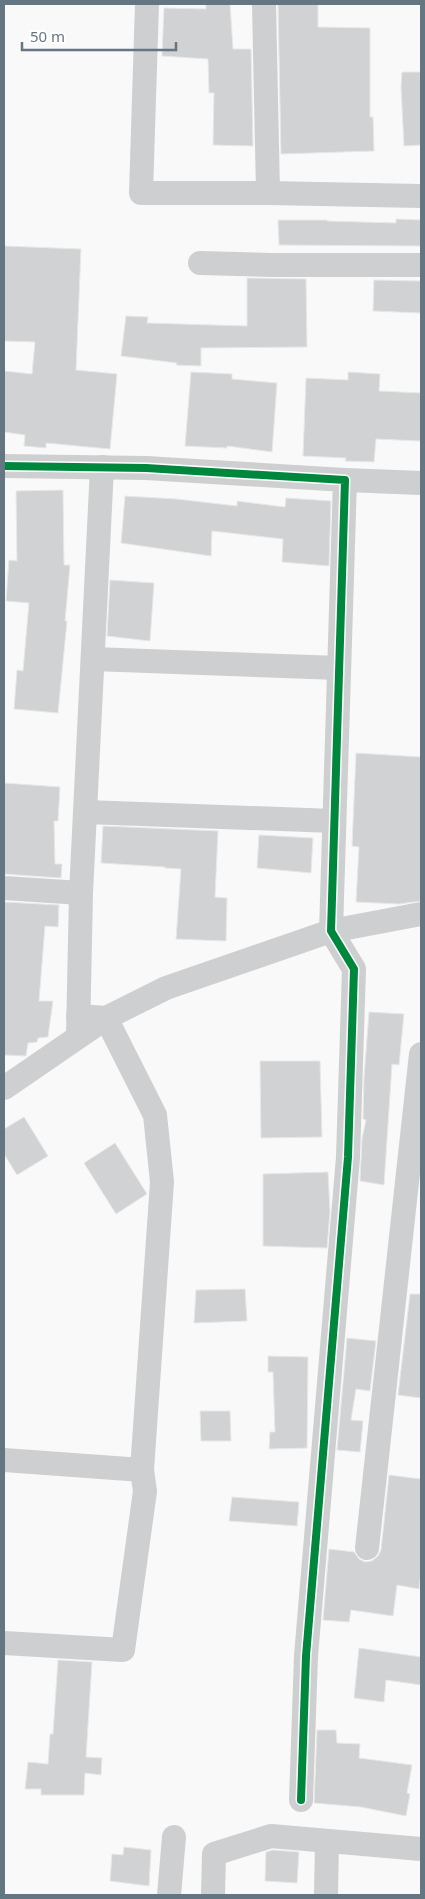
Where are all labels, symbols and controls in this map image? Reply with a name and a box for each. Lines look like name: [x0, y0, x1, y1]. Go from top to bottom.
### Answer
scale bar: [22, 20, 176, 52]
text: 50 m: [30, 26, 65, 46]

